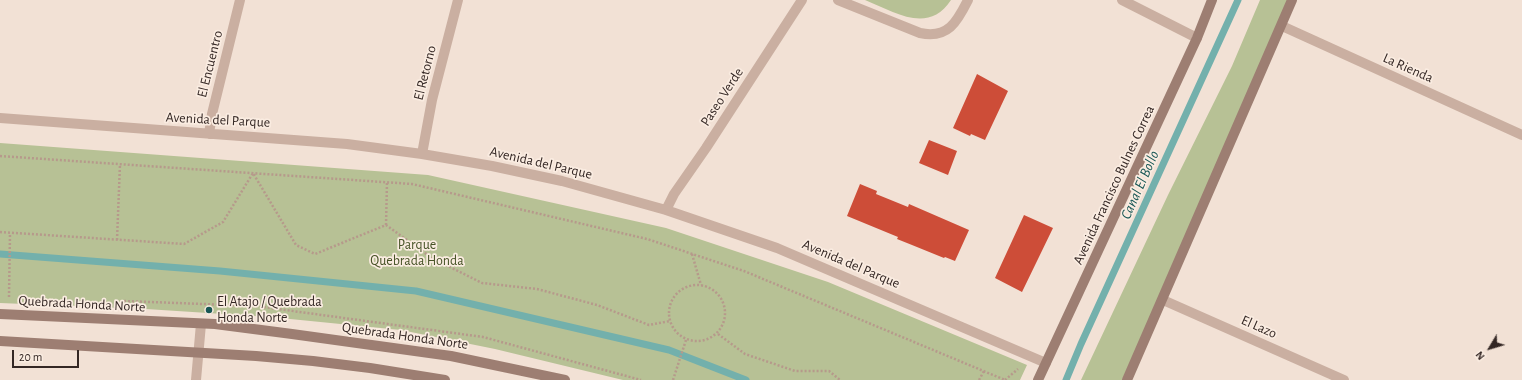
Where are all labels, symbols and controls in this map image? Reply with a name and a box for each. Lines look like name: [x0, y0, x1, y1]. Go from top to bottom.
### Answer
street label: El Encuentro: [194, 29, 226, 99]
street label: El Retorno: [410, 44, 440, 102]
street label: La Rienda: [1380, 50, 1436, 86]
street label: Paseo Verde: [697, 65, 747, 129]
street label: Avenida Francisco Bulnes Correa: [1070, 103, 1158, 267]
street label: Avenida del Parque: [165, 109, 271, 131]
street label: Avenida del Parque: [488, 143, 594, 183]
water label: Canal El Bollo: [1117, 148, 1163, 222]
street label: Avenida del Parque: [800, 236, 902, 292]
park label: Parque Quebrada Honda: [370, 237, 464, 270]
street label: Quebrada Honda Norte: [18, 292, 146, 316]
place label: El Atajo / Quebrada Honda Norte: [217, 294, 322, 326]
marker: El Atajo / Quebrada Honda Norte: [204, 305, 214, 315]
street label: El Lazo: [1239, 312, 1279, 342]
street label: Quebrada Honda Norte: [341, 319, 469, 353]
north arrow: [1470, 328, 1510, 368]
scale bar: [14, 342, 81, 368]
text: N: [1473, 349, 1487, 362]
text: 20 m: [19, 351, 42, 363]

